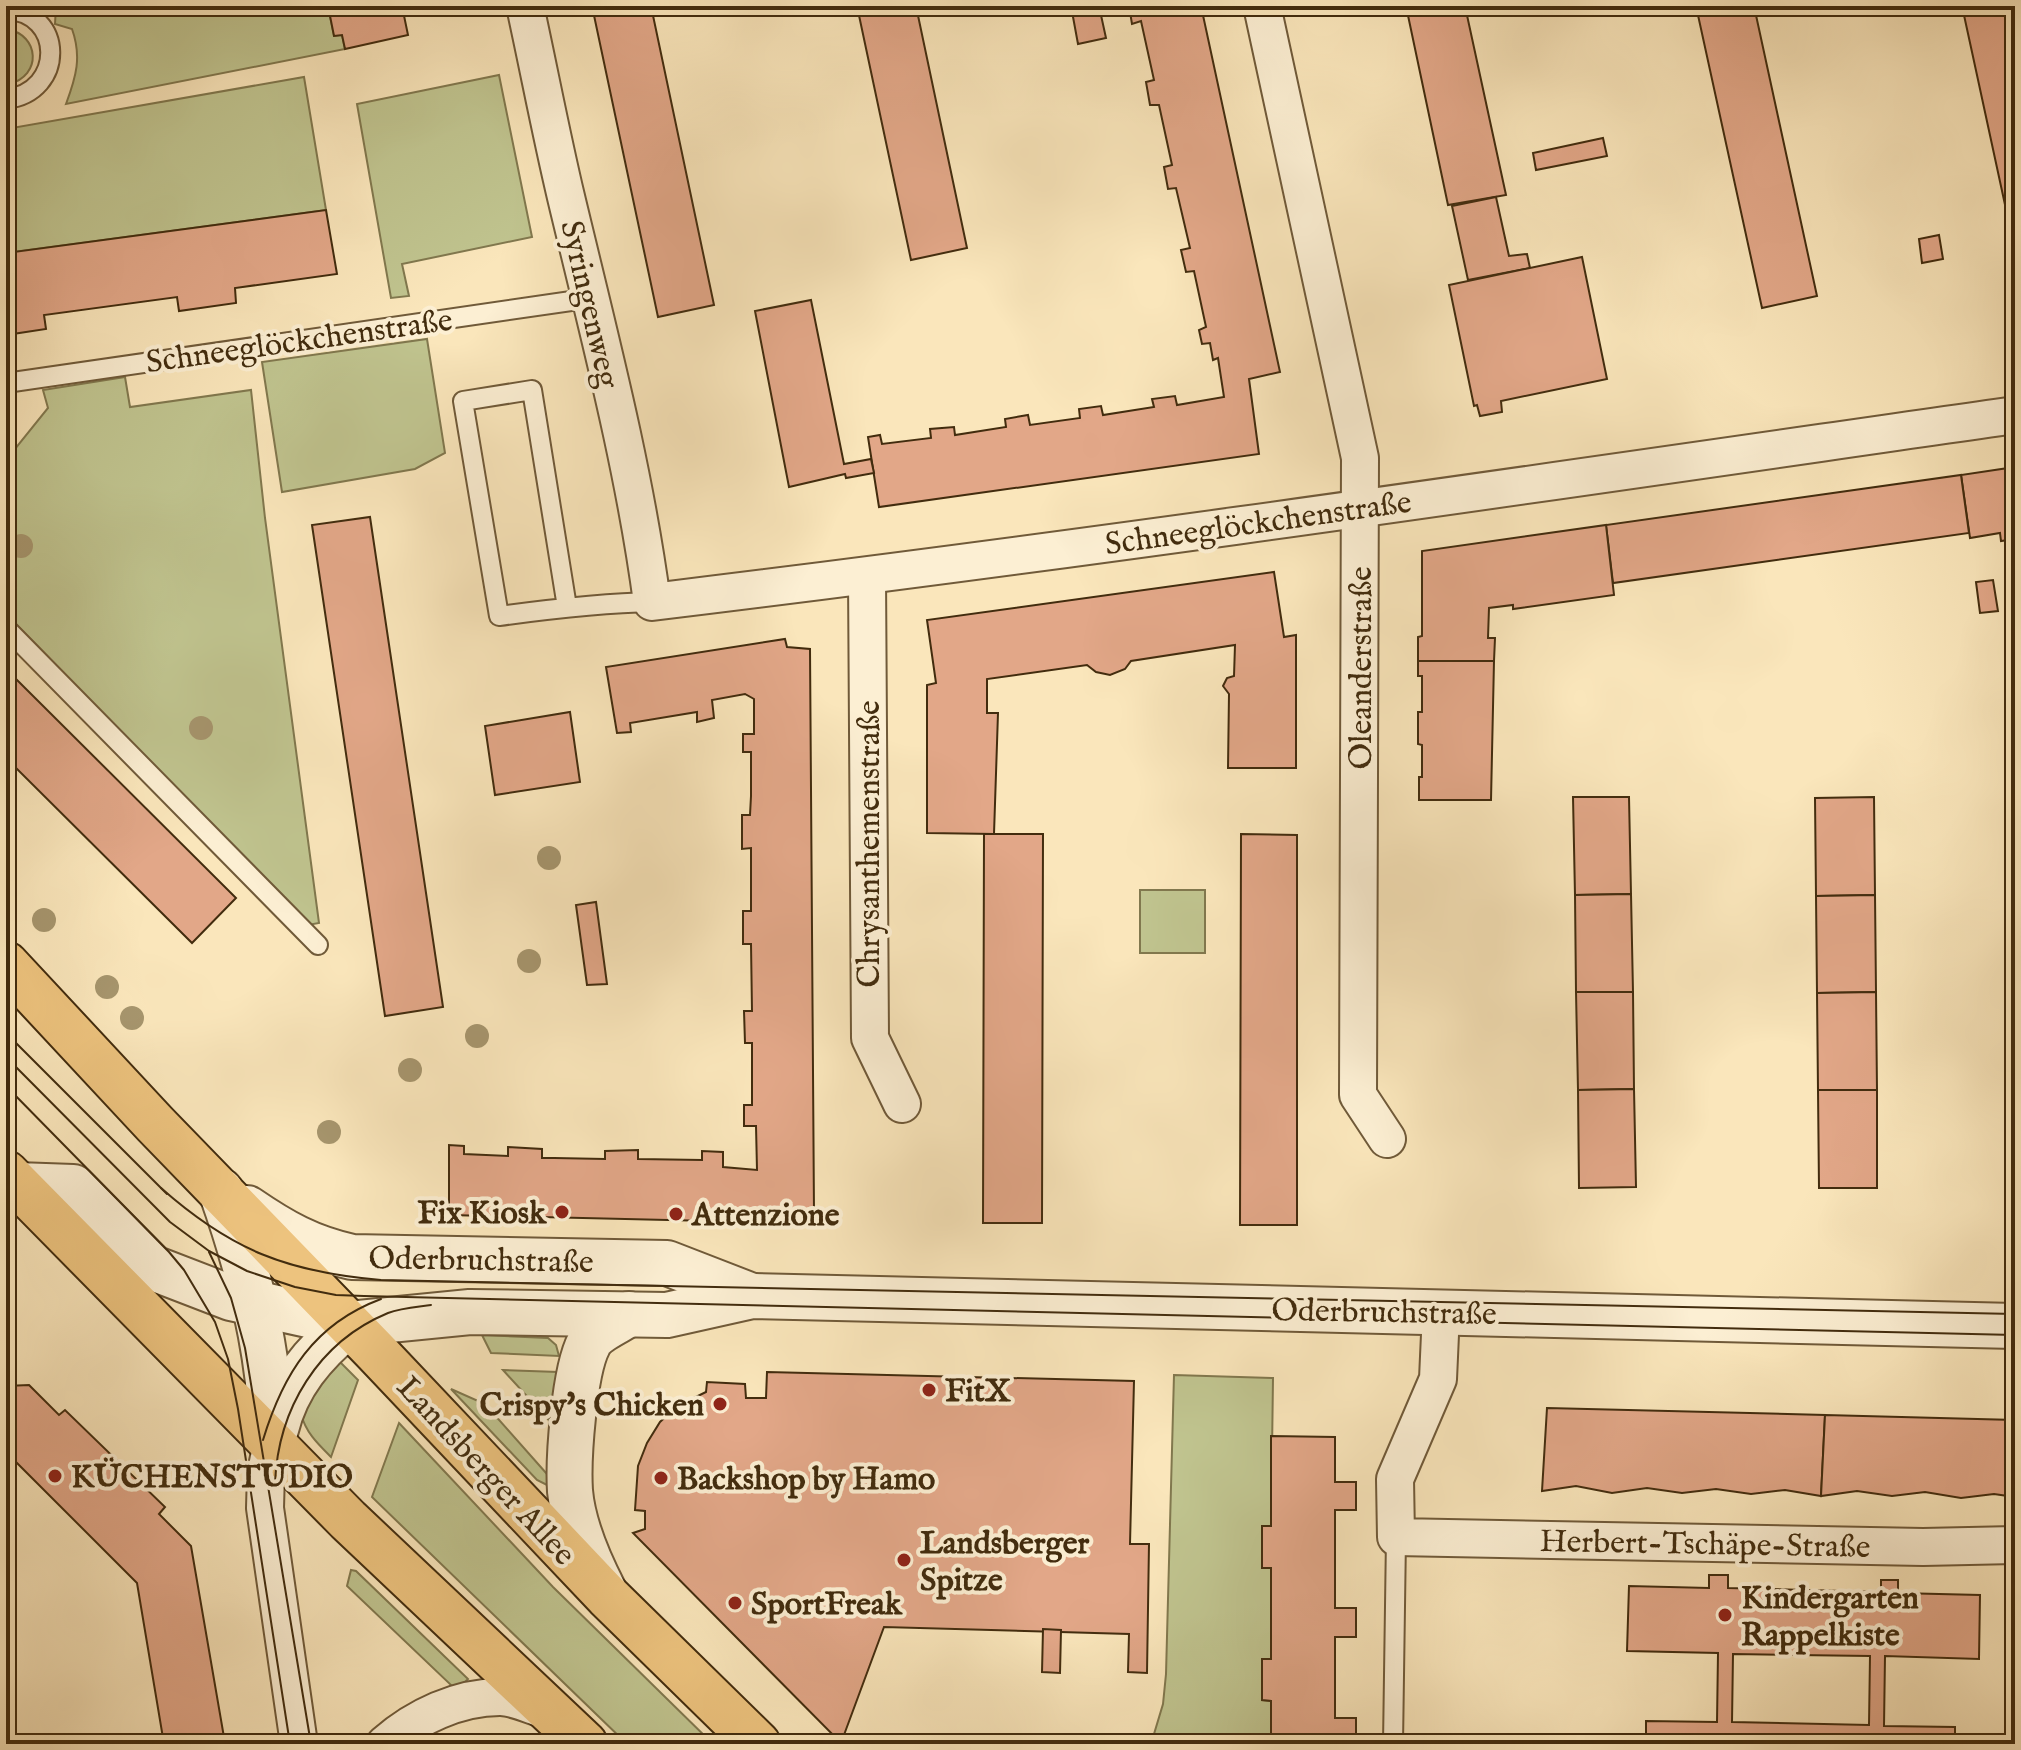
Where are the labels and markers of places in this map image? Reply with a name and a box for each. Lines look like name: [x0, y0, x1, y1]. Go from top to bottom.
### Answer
place label: Fix Kiosk: [417, 1194, 547, 1235]
place label: Attenzione: [690, 1196, 840, 1237]
marker: Fix Kiosk: [553, 1203, 571, 1221]
marker: Attenzione: [667, 1205, 685, 1223]
place label: FitX: [945, 1372, 1012, 1413]
marker: FitX: [920, 1381, 938, 1399]
place label: Crispy's Chicken: [479, 1386, 704, 1427]
marker: Crispy's Chicken: [711, 1395, 729, 1413]
place label: KÜCHENSTUDIO: [71, 1457, 353, 1499]
place label: Backshop by Hamo: [677, 1460, 935, 1501]
marker: KÜCHENSTUDIO: [46, 1467, 64, 1485]
marker: Backshop by Hamo: [652, 1469, 670, 1487]
place label: Landsberger Spitze: [920, 1524, 1090, 1602]
marker: Landsberger Spitze: [895, 1551, 913, 1569]
place label: Kindergarten Rappelkiste: [1741, 1579, 1919, 1657]
place label: SportFreak: [751, 1585, 903, 1626]
marker: SportFreak: [726, 1594, 744, 1612]
marker: Kindergarten Rappelkiste: [1716, 1606, 1734, 1624]

